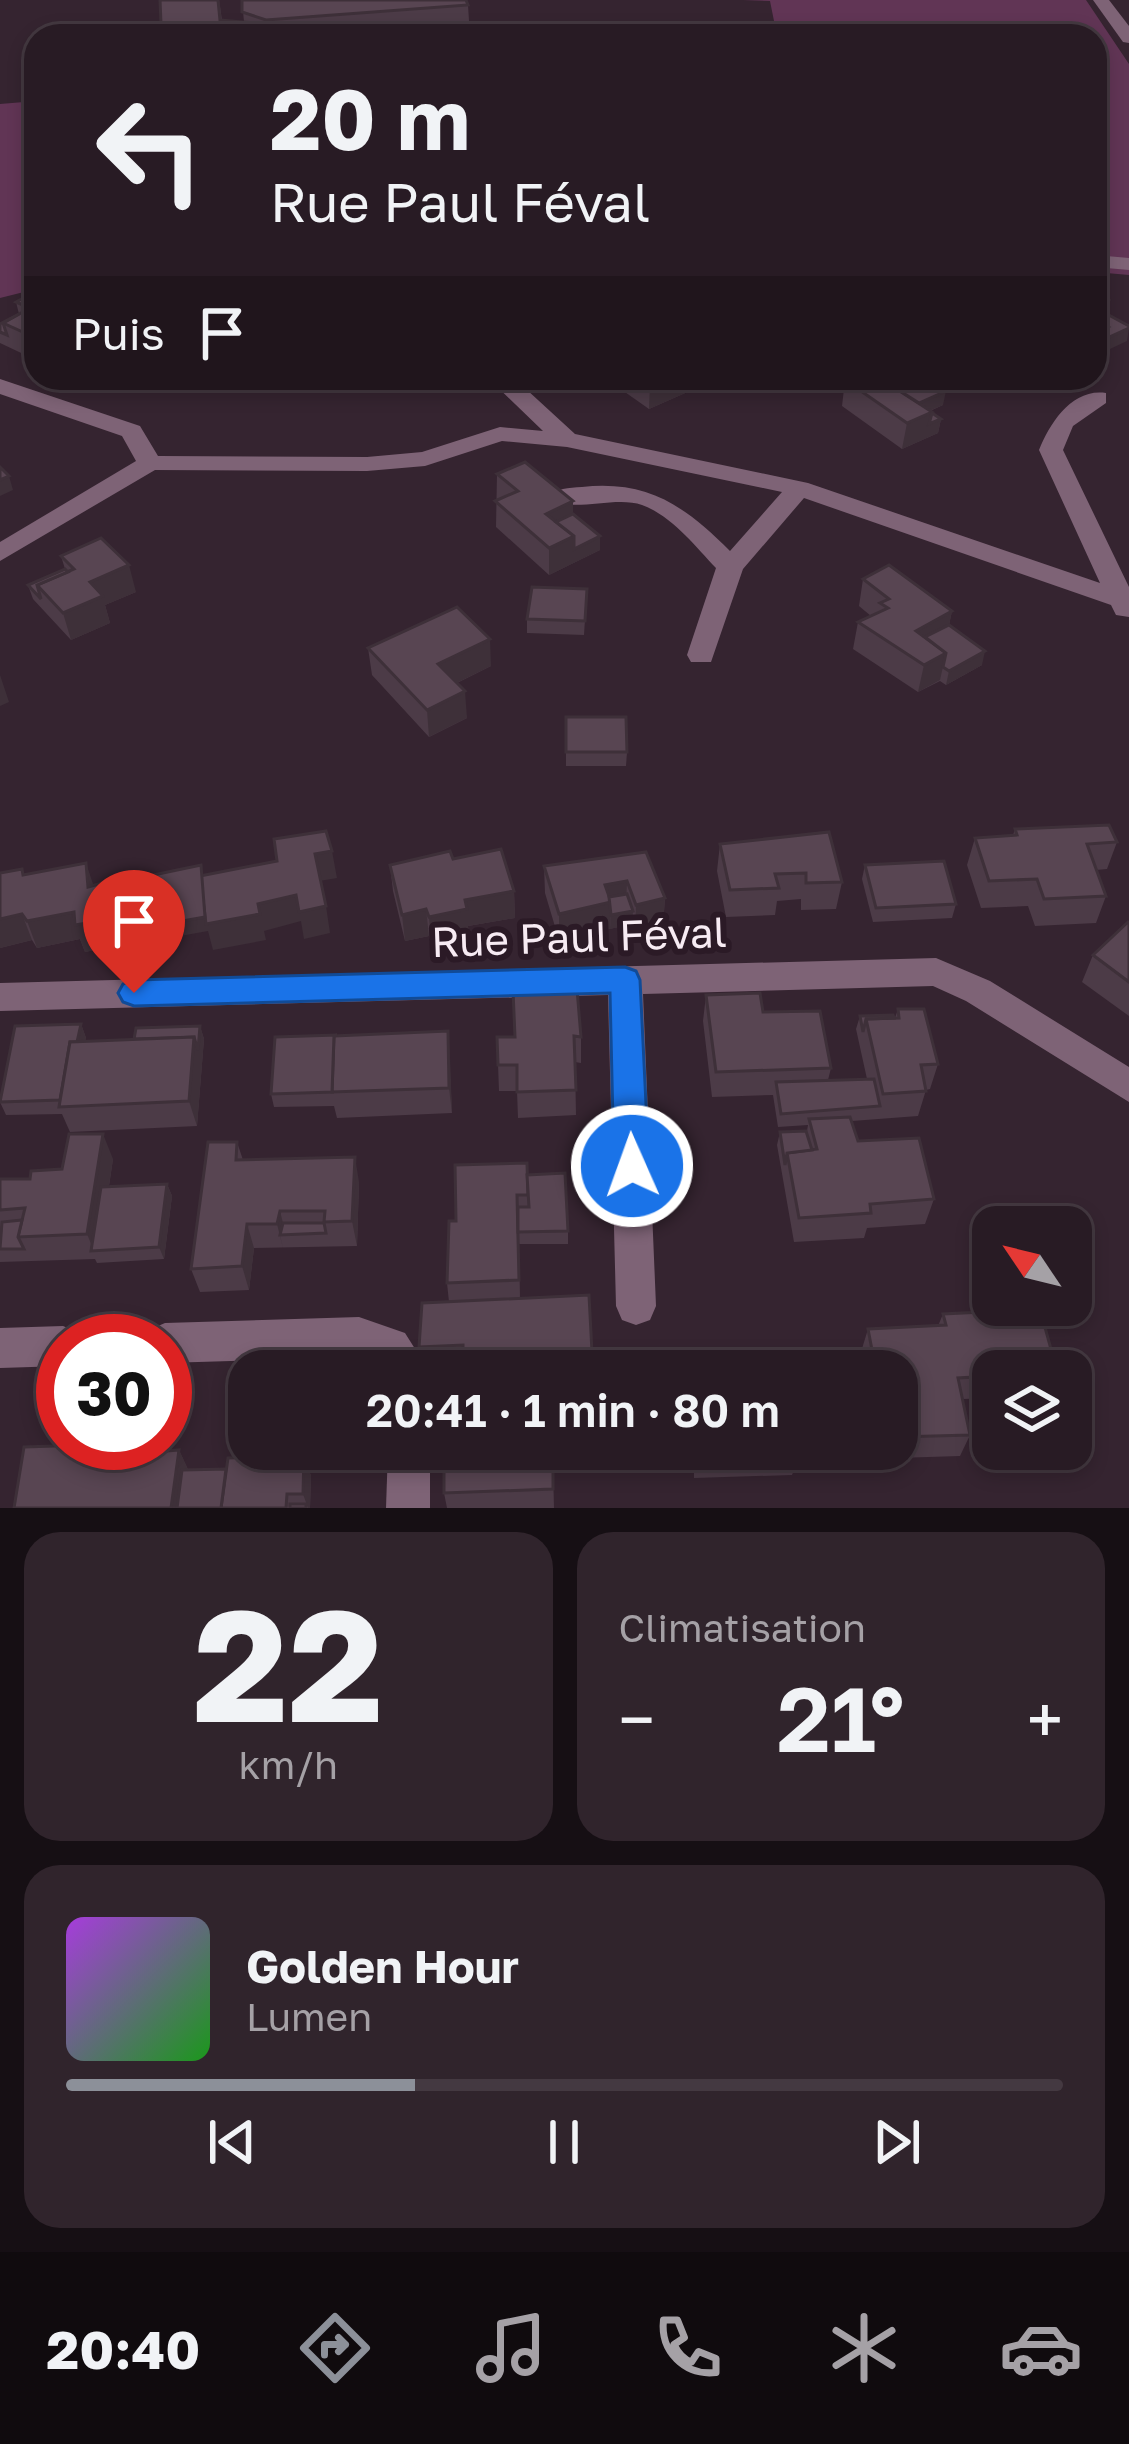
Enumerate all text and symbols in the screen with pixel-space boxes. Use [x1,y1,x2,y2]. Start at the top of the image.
text: 20 m [270,68,470,168]
icon: left [72,72,228,228]
text: Rue Paul Féval [270,169,650,234]
icon: arrive [189,300,255,366]
text: Puis [72,306,165,360]
pin [83,870,185,993]
icon: arrive [101,888,167,954]
street label: Rue Paul Féval [430,906,728,966]
position arrow [569,1103,695,1229]
north arrow [972,1206,1092,1326]
map controls [972,1206,1092,1470]
speed limit sign: 30 [36,1314,192,1470]
button: layers [972,1350,1092,1470]
text: 20:41 · 1 min · 80 m [366,1383,780,1437]
text: 22 [193,1569,383,1756]
text: Climatisation [619,1604,866,1651]
text: 21° [777,1664,905,1772]
text: − [619,1679,655,1759]
text: + [1027,1679,1063,1759]
text: km/h [239,1741,338,1788]
text: Golden Hour [246,1939,519,1993]
text: Lumen [246,1993,372,2040]
icon: previous [199,2109,265,2175]
icon: pause [531,2109,597,2175]
icon: next [864,2109,930,2175]
icon: directions [293,2306,377,2390]
icon: music [469,2306,553,2390]
icon: phone [646,2306,730,2390]
icon: climate [822,2306,906,2390]
icon: car [999,2306,1083,2390]
text: 20:40 [46,2316,200,2381]

